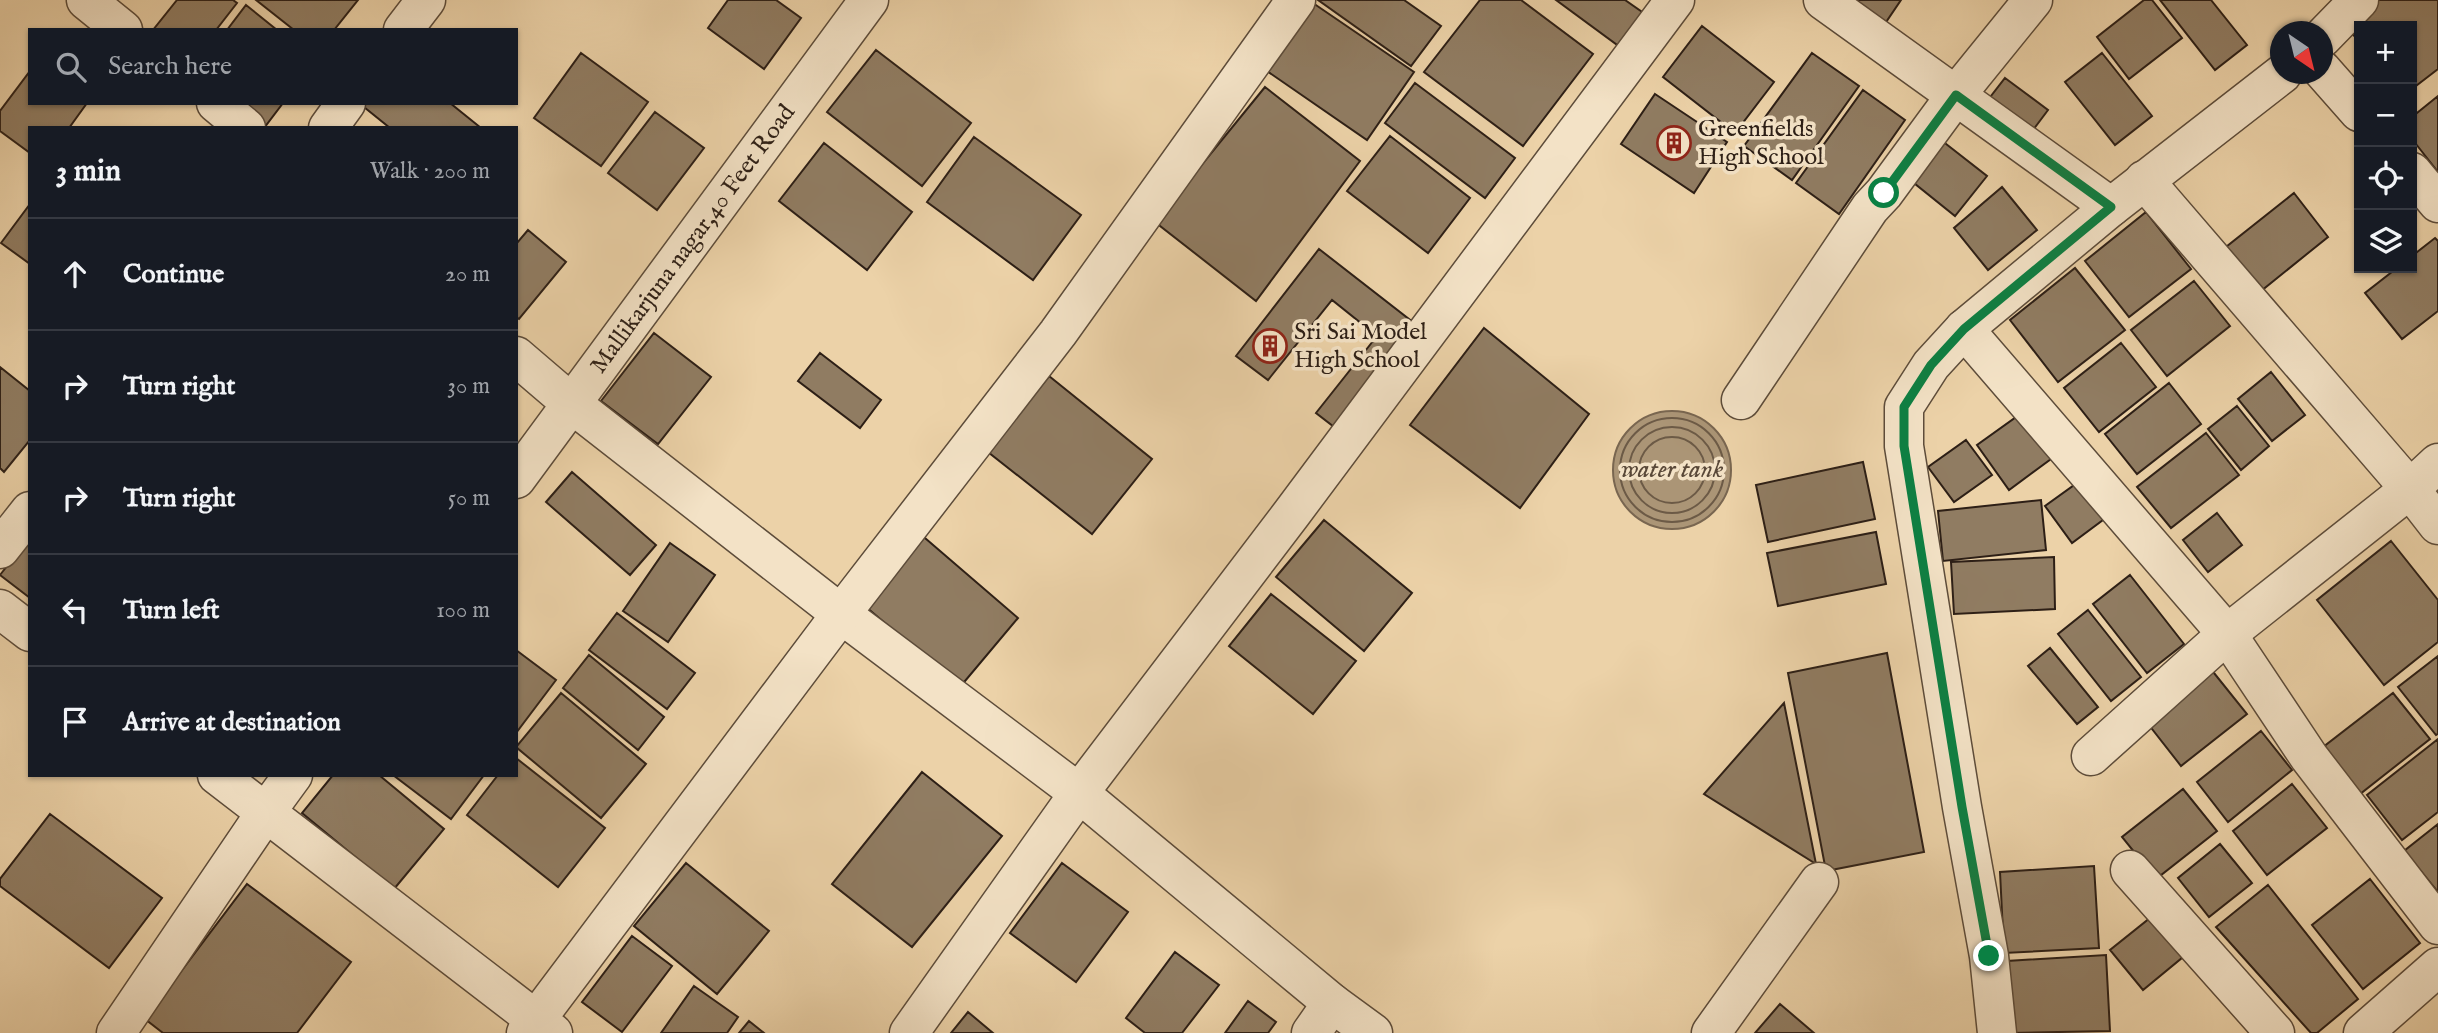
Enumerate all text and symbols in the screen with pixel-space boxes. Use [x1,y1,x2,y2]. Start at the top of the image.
north arrow [2270,21,2333,84]
map controls [2354,21,2417,273]
button: + [2354,21,2417,84]
search box [28,28,518,105]
icon: search [52,48,90,86]
text: Search here [108,50,232,83]
button: − [2354,84,2417,147]
street label: Mallikarjuna nagar,40 Feet Road [583,98,802,380]
place label: Greenfields High School [1698,114,1824,173]
building icon: Greenfields High School [1655,124,1693,162]
button: locate [2354,147,2417,210]
text: 3 min [56,153,121,191]
text: Walk · 200 m [370,157,490,186]
route start [1868,177,1899,208]
button: layers [2354,210,2417,273]
icon: ahead [56,255,94,293]
text: Continue [123,258,224,291]
text: 20 m [445,260,490,289]
place label: Sri Sai Model High School [1294,317,1427,376]
building icon: Sri Sai Model High School [1251,327,1289,365]
icon: right [56,367,94,405]
text: Turn right [123,370,236,403]
text: 30 m [447,372,490,401]
water label: water tank [1621,453,1724,486]
icon: right [56,479,94,517]
text: Turn right [123,482,236,515]
text: 50 m [448,484,490,513]
icon: left [56,591,94,629]
text: Turn left [123,594,220,627]
text: 100 m [436,596,490,625]
icon: arrive [56,703,94,741]
text: Arrive at destination [123,706,341,739]
route end [1973,940,2004,971]

